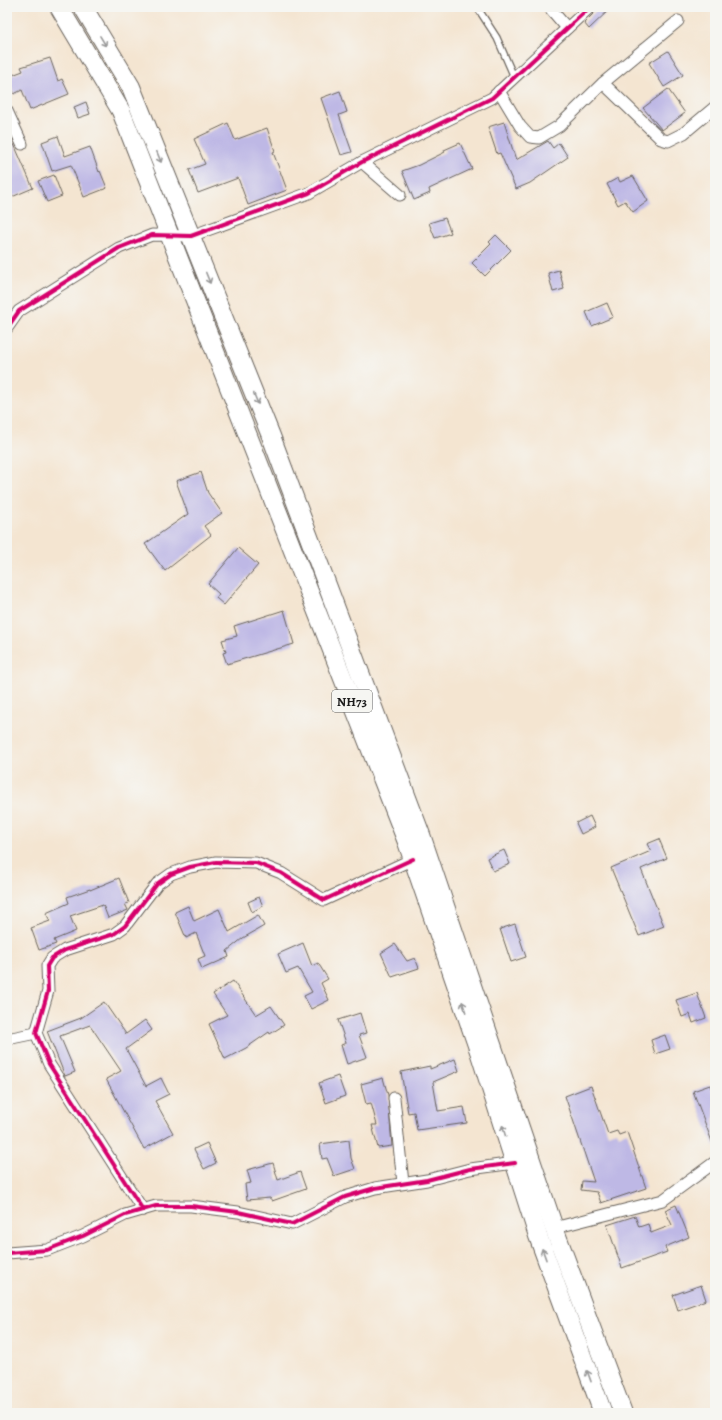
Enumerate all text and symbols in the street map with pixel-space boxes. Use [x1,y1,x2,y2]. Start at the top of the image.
one-way arrow [100,35,108,47]
one-way arrow [156,151,164,163]
one-way arrow [205,271,212,283]
one-way arrow [253,392,260,404]
road number: NH73 [332,690,372,712]
one-way arrow [460,1002,468,1014]
one-way arrow [500,1125,508,1137]
one-way arrow [540,1249,548,1261]
one-way arrow [585,1371,593,1383]

